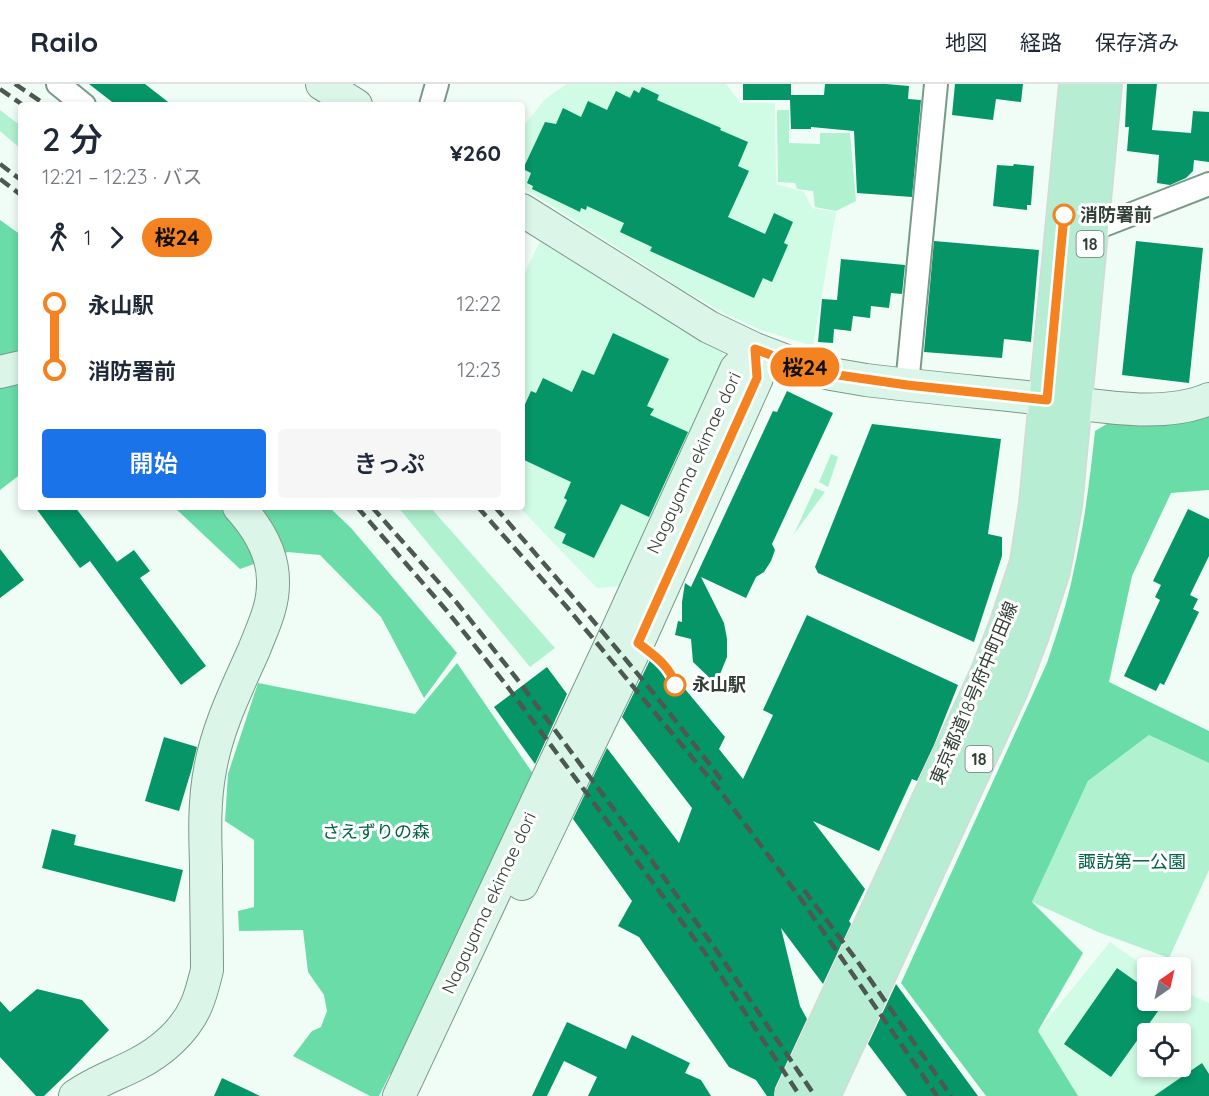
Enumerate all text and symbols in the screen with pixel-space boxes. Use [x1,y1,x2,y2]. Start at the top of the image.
text: Railo [30,24,98,59]
text: 地図 [945,29,987,55]
text: 経路 [1020,29,1062,55]
text: 保存済み [1095,29,1179,55]
text: 2 分 [42,118,103,159]
text: ¥260 [450,139,501,167]
text: 12:21 – 12:23 · バス [42,164,202,189]
place label: 消防署前 [1080,203,1152,226]
marker: 消防署前 [1053,204,1075,226]
icon: walk [42,221,75,254]
icon: forward [100,221,133,254]
text: 桜24 [154,224,200,250]
text: 1 [84,225,91,250]
road number: 18 [1076,231,1104,257]
text: 永山駅 [88,291,154,319]
text: 12:22 [457,291,501,316]
line badge: 桜24 [770,348,840,386]
text: 桜24 [782,354,828,380]
text: 消防署前 [88,357,176,385]
text: 12:23 [457,357,501,382]
street label: Nagayama ekimae dori [641,368,746,557]
button: 開始 [42,429,266,498]
button: きっぷ [278,429,501,498]
street label: 東京都道18号府中町田線 [926,598,1022,788]
place label: 永山駅 [692,673,746,696]
marker: 永山駅 [664,674,686,696]
road number: 18 [966,746,992,772]
street label: Nagayama ekimae dori [436,808,541,997]
park label: さえずりの森 [322,820,430,843]
park label: 諏訪第一公園 [1078,850,1186,873]
north arrow [1137,957,1191,1011]
map controls [1137,957,1191,1077]
button: locate [1137,1023,1191,1077]

